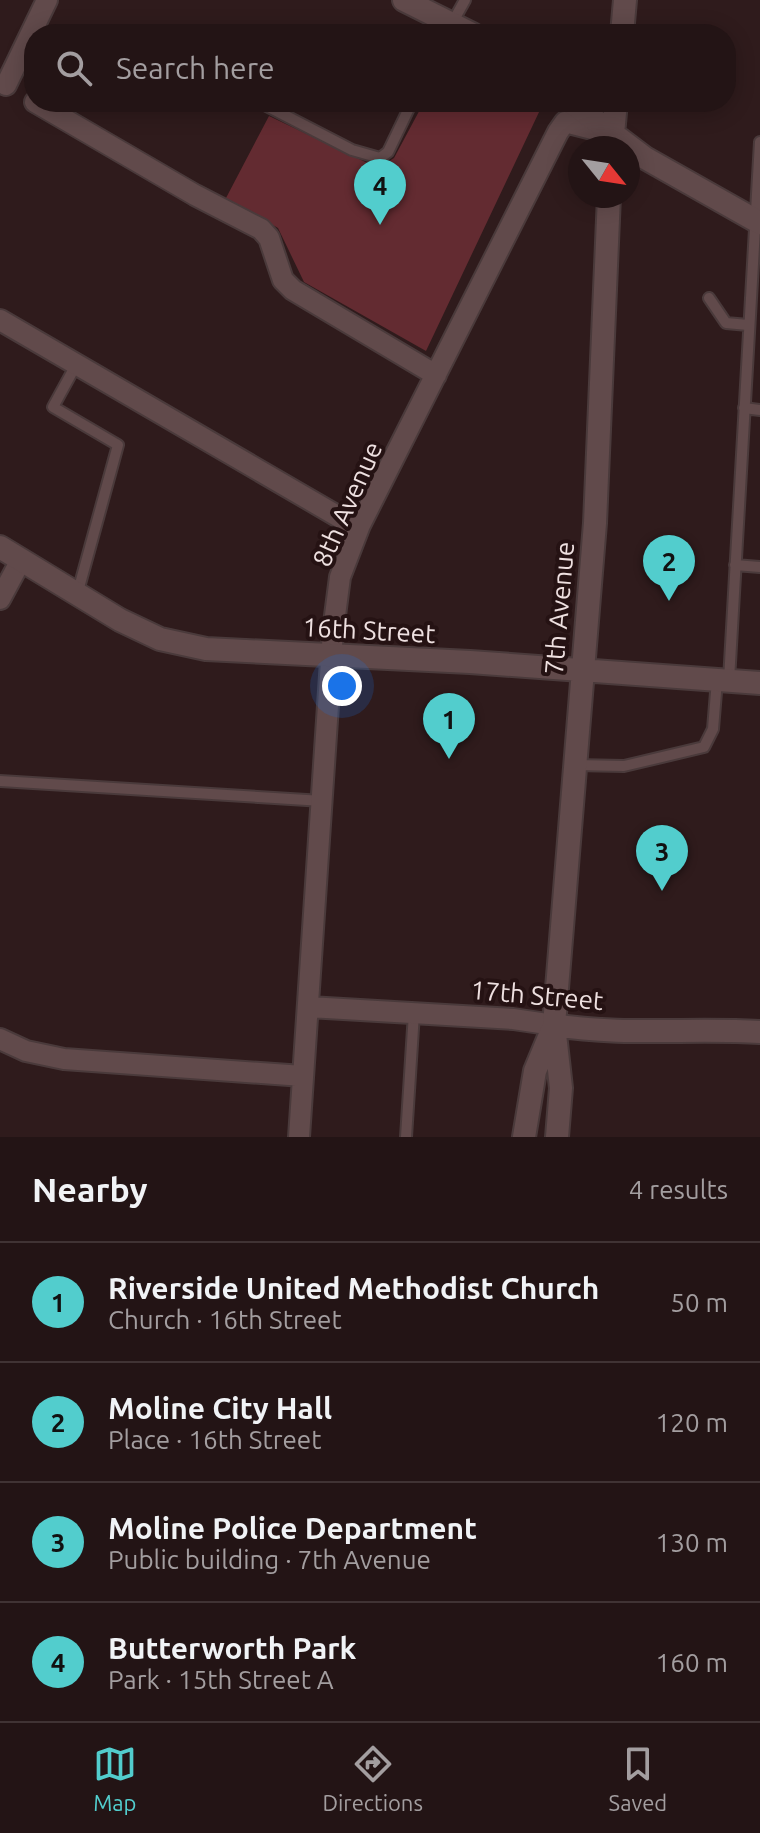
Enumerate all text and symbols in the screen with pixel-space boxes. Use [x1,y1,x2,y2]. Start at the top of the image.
search box [24,24,736,112]
icon: search [52,46,96,90]
text: Search here [116,51,275,85]
north arrow [568,136,640,208]
pin: 4 [354,159,406,225]
street label: 8th Avenue [307,437,387,571]
pin: 2 [643,535,695,601]
street label: 7th Avenue [539,540,579,676]
street label: 16th Street [302,612,436,648]
your location [322,666,362,706]
pin: 1 [423,693,475,759]
pin: 3 [636,825,688,891]
street label: 17th Street [470,975,604,1015]
text: Nearby [32,1170,147,1208]
text: 4 results [629,1175,728,1204]
text: Riverside United Methodist Church [108,1271,599,1305]
text: 1 [51,1288,65,1317]
text: 50 m [670,1288,728,1317]
text: Church · 16th Street [108,1305,342,1334]
text: Moline City Hall [108,1391,332,1425]
text: 2 [51,1408,65,1437]
text: 120 m [656,1408,728,1437]
text: Place · 16th Street [108,1425,321,1454]
text: Moline Police Department [108,1511,477,1545]
text: 3 [51,1528,65,1557]
text: 130 m [656,1528,728,1557]
text: Public building · 7th Avenue [108,1545,431,1574]
text: Butterworth Park [108,1631,356,1665]
text: 4 [51,1648,65,1677]
text: 160 m [656,1648,728,1677]
text: Park · 15th Street A [108,1665,334,1694]
tab: Map [93,1742,137,1815]
tab: Directions [322,1742,423,1815]
tab: Saved [609,1742,667,1815]

